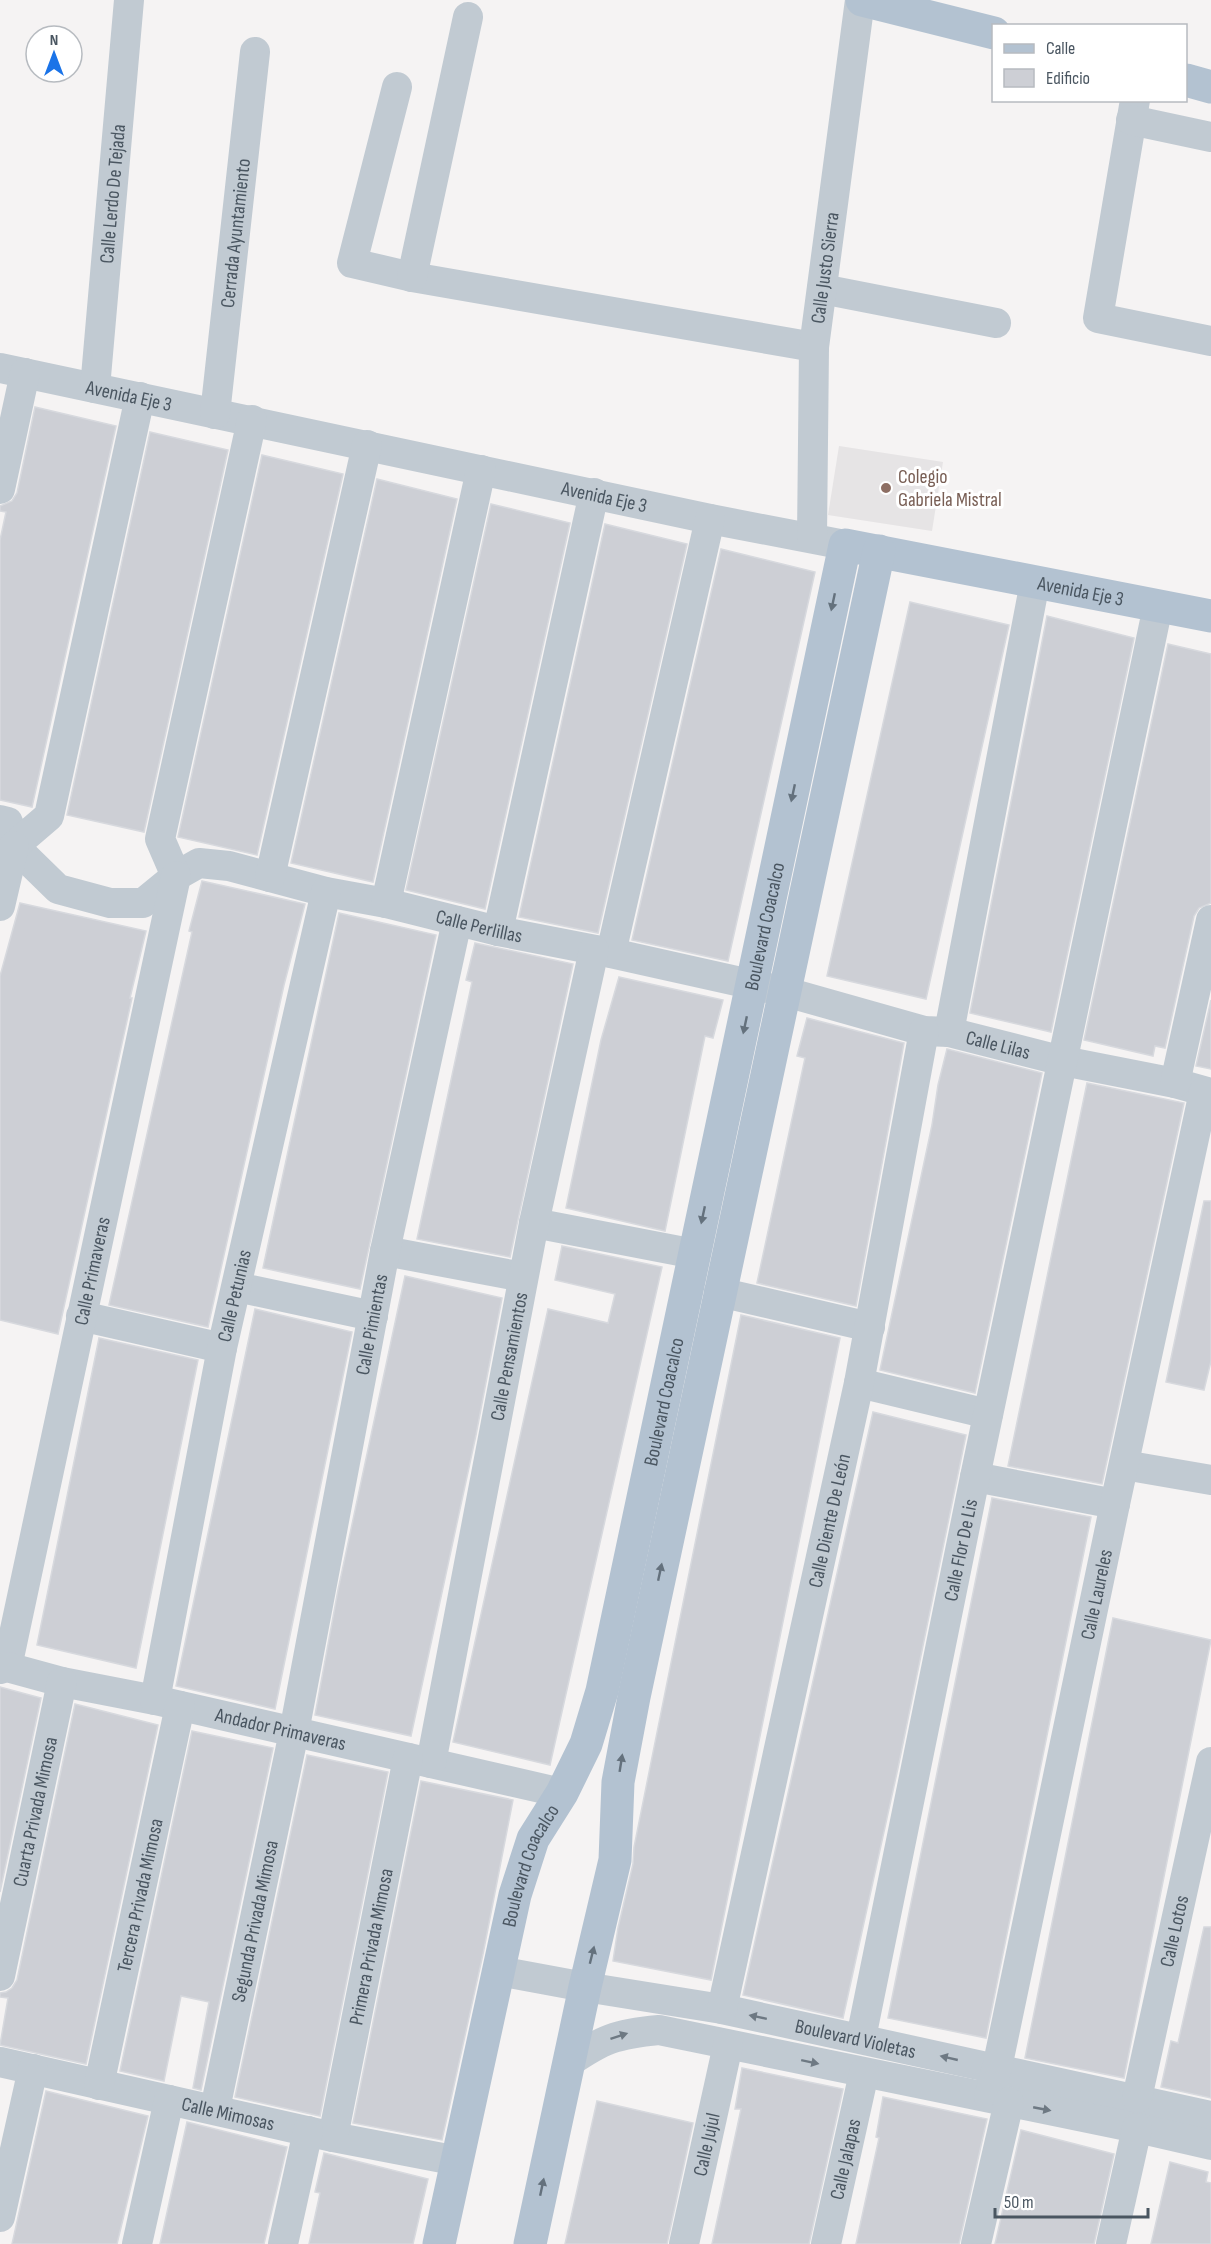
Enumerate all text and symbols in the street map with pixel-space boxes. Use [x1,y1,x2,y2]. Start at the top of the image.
north arrow [24,24,84,84]
legend [992,24,1187,102]
text: N [50,31,58,50]
text: Calle [1046,38,1075,59]
text: Edificio [1046,68,1090,89]
street label: Calle Lerdo De Tejada [95,123,131,264]
street label: Cerrada Ayuntamiento [216,157,256,309]
street label: Calle Justo Sierra [806,211,845,325]
street label: Avenida Eje 3 [83,375,174,417]
place label: Colegio Gabriela Mistral [898,465,1002,512]
street label: Avenida Eje 3 [558,477,649,518]
marker: Colegio Gabriela Mistral [879,481,893,495]
street label: Avenida Eje 3 [1035,571,1126,612]
one-way arrow [828,593,837,612]
one-way arrow [788,784,798,802]
street label: Boulevard Coacalco [740,860,790,993]
street label: Calle Perlillas [433,905,524,948]
one-way arrow [739,1015,749,1034]
street label: Calle Lilas [963,1026,1033,1065]
one-way arrow [698,1206,707,1225]
street label: Calle Primaveras [69,1215,116,1327]
street label: Calle Petunias [213,1247,257,1344]
street label: Calle Pimientas [351,1272,393,1377]
street label: Calle Pensamientos [486,1290,534,1423]
street label: Boulevard Coacalco [639,1336,690,1468]
street label: Calle Diente De León [804,1452,856,1590]
street label: Calle Flor De Lis [939,1497,983,1603]
street label: Calle Laureles [1076,1547,1118,1642]
one-way arrow [656,1563,665,1582]
street label: Andador Primaveras [212,1703,348,1756]
street label: Cuarta Privada Mimosa [8,1735,63,1889]
one-way arrow [617,1754,626,1773]
street label: Boulevard Coacalco [497,1800,565,1929]
street label: Tercera Privada Mimosa [112,1816,169,1975]
street label: Segunda Privada Mimosa [227,1838,284,2004]
street label: Primera Privada Mimosa [344,1867,399,2027]
street label: Calle Lotos [1155,1893,1194,1969]
one-way arrow [588,1946,598,1964]
one-way arrow [749,2011,768,2021]
street label: Boulevard Violetas [793,2014,918,2064]
one-way arrow [610,2030,628,2040]
one-way arrow [940,2052,958,2062]
one-way arrow [801,2058,820,2067]
street label: Calle Mimosas [179,2092,277,2136]
one-way arrow [1033,2105,1052,2114]
street label: Calle Jujul [688,2111,726,2178]
street label: Calle Jalapas [825,2117,866,2202]
one-way arrow [538,2177,547,2196]
scale bar [995,2181,1148,2219]
text: 50 m [1004,2192,1034,2213]

